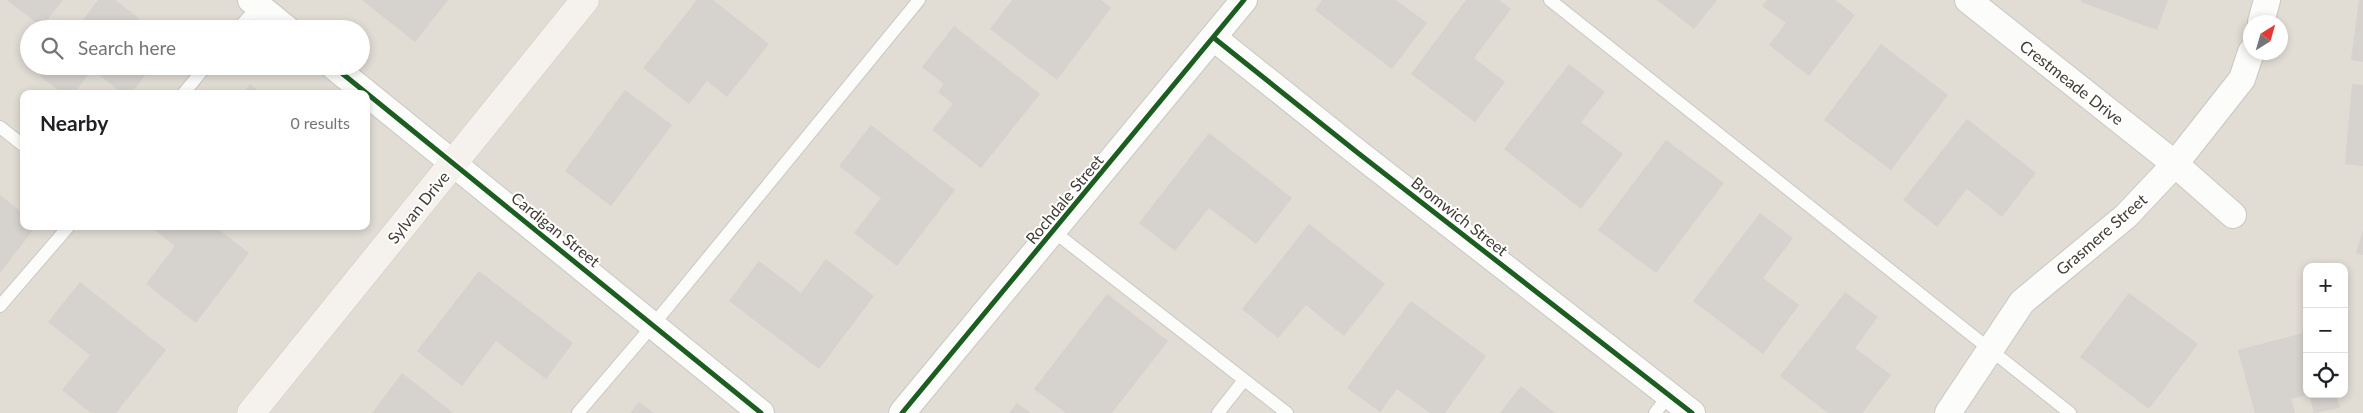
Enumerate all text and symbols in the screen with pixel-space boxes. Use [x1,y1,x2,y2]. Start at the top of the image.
north arrow [2243,15,2288,60]
search box [20,20,370,75]
icon: search [38,34,66,62]
text: Search here [78,36,176,59]
street label: Crestmeade Drive [2016,36,2128,128]
text: Nearby [40,110,108,135]
text: 0 results [290,113,350,132]
street label: Rochdale Street [1021,150,1107,247]
street label: Sylvan Drive [383,167,453,247]
street label: Bromwich Street [1408,172,1512,260]
street label: Cardigan Street [508,188,604,271]
street label: Grasmere Street [2052,189,2150,279]
map controls [2303,263,2348,398]
button: + [2303,263,2348,308]
button: − [2303,308,2348,353]
button: locate [2303,353,2348,398]

